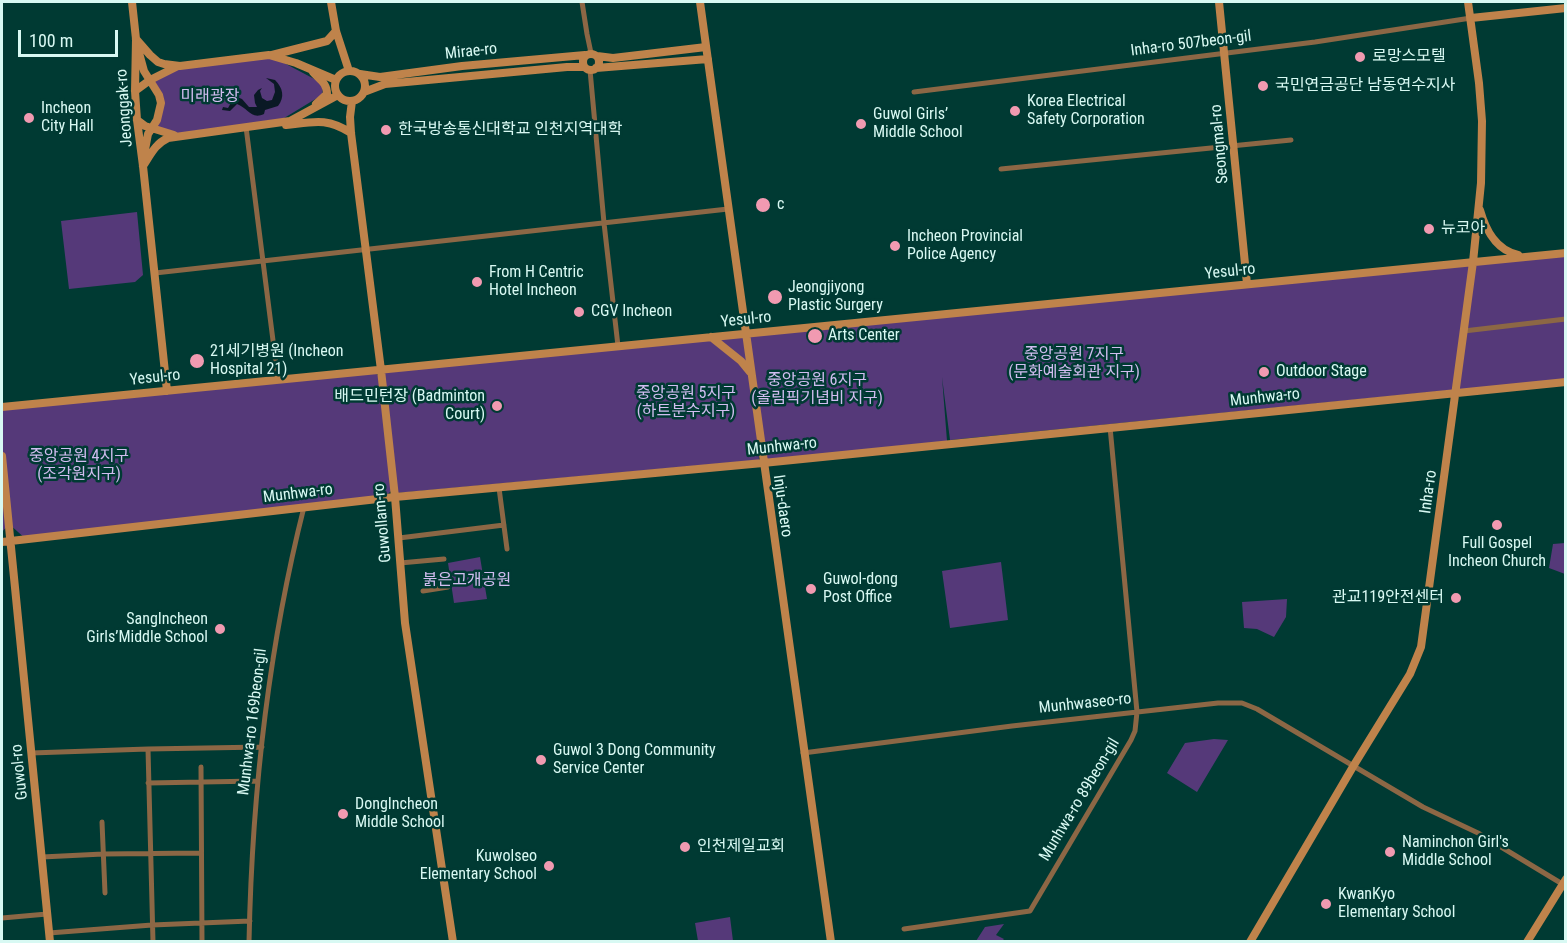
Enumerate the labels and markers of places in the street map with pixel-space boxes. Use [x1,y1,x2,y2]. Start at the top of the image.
place label: 로망스모텔 [1372,47,1446,67]
marker: 로망스모텔 [1353,50,1367,64]
place label: 국민연금공단 남동연수지사 [1275,76,1455,96]
marker: 국민연금공단 남동연수지사 [1256,79,1270,93]
place label: Korea Electrical Safety Corporation [1027,92,1145,130]
place label: Incheon City Hall [41,99,94,137]
marker: Korea Electrical Safety Corporation [1008,104,1022,118]
place label: Guwol Girls’ Middle School [873,105,963,143]
marker: Incheon City Hall [22,111,36,125]
marker: Guwol Girls’ Middle School [854,117,868,131]
place label: 한국방송통신대학교 인천지역대학 [398,120,622,140]
marker: 한국방송통신대학교 인천지역대학 [379,123,393,137]
place label: c [777,195,784,215]
marker: c [754,196,772,214]
place label: 뉴코아 [1441,219,1485,239]
marker: 뉴코아 [1422,222,1436,236]
place label: Incheon Provincial Police Agency [907,227,1023,265]
marker: Incheon Provincial Police Agency [888,239,902,253]
place label: From H Centric Hotel Incheon [489,263,584,301]
marker: From H Centric Hotel Incheon [470,275,484,289]
place label: Jeongjiyong Plastic Surgery [788,278,883,316]
marker: Jeongjiyong Plastic Surgery [766,288,784,306]
place label: CGV Incheon [591,302,672,322]
marker: CGV Incheon [572,305,586,319]
place label: Arts Center [828,326,900,346]
marker: Arts Center [806,327,824,345]
place label: 21세기병원 (Incheon Hospital 21) [210,342,344,380]
marker: 21세기병원 (Incheon Hospital 21) [188,352,206,370]
place label: Outdoor Stage [1276,362,1367,382]
marker: Outdoor Stage [1257,365,1271,379]
place label: 배드민턴장 (Badminton Court) [335,387,485,425]
marker: 배드민턴장 (Badminton Court) [490,399,504,413]
marker: Full Gospel Incheon Church [1490,518,1504,532]
place label: Full Gospel Incheon Church [1448,534,1546,572]
place label: Guwol-dong Post Office [823,570,898,608]
marker: Guwol-dong Post Office [804,582,818,596]
place label: 관교119안전센터 [1332,588,1444,608]
marker: 관교119안전센터 [1449,591,1463,605]
place label: SangIncheon Girls’Middle School [86,610,208,648]
marker: SangIncheon Girls’Middle School [213,622,227,636]
place label: Guwol 3 Dong Community Service Center [553,741,716,779]
marker: Guwol 3 Dong Community Service Center [534,753,548,767]
place label: DongIncheon Middle School [355,795,445,833]
marker: DongIncheon Middle School [336,807,350,821]
place label: Naminchon Girl's Middle School [1402,833,1509,871]
place label: 인천제일교회 [697,837,785,857]
marker: 인천제일교회 [678,840,692,854]
marker: Naminchon Girl's Middle School [1383,845,1397,859]
place label: Kuwolseo Elementary School [420,847,537,885]
marker: Kuwolseo Elementary School [542,859,556,873]
place label: KwanKyo Elementary School [1338,885,1455,923]
marker: KwanKyo Elementary School [1319,897,1333,911]

